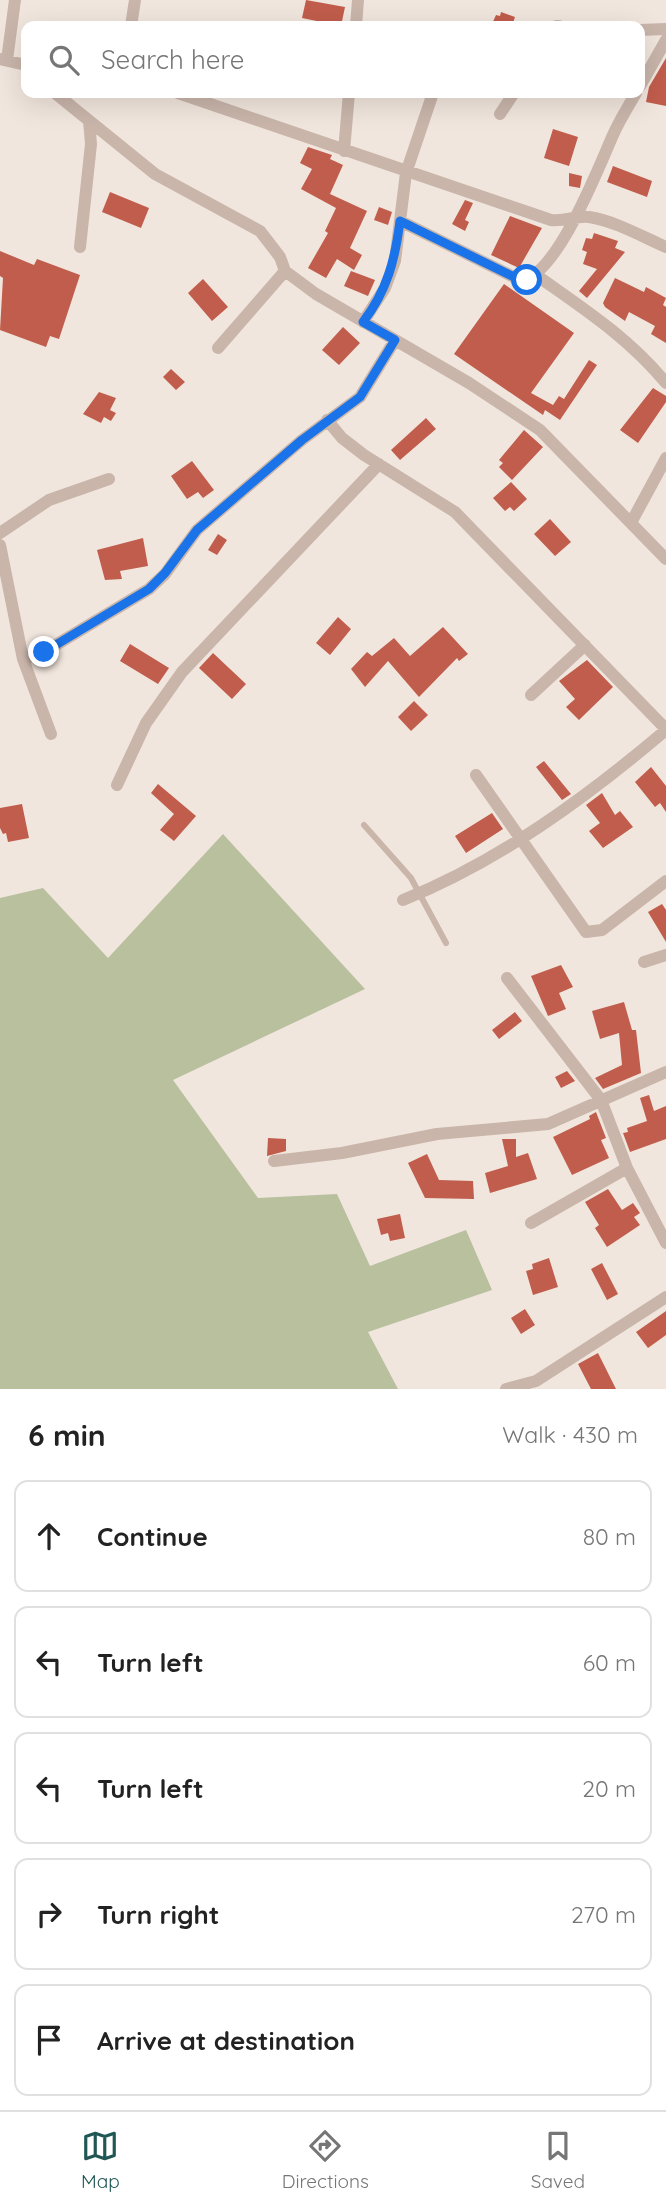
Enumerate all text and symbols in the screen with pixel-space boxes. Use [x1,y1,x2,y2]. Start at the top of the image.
search box [21,21,645,98]
icon: search [45,41,83,79]
text: Search here [101,43,245,76]
route start [511,264,542,295]
route end [28,636,59,667]
text: 6 min [28,1416,106,1454]
text: Walk · 430 m [502,1420,638,1449]
icon: ahead [30,1517,68,1555]
text: Continue [97,1520,208,1553]
text: 80 m [583,1522,636,1551]
icon: left [30,1643,68,1681]
text: Turn left [97,1646,204,1679]
text: 60 m [583,1648,636,1677]
icon: left [30,1769,68,1807]
text: Turn left [97,1772,204,1805]
text: 20 m [582,1774,636,1803]
icon: right [30,1895,68,1933]
text: Turn right [97,1898,219,1931]
text: 270 m [571,1900,636,1929]
icon: arrive [30,2021,68,2059]
text: Arrive at destination [97,2024,355,2057]
tab: Map [81,2127,120,2193]
tab: Directions [282,2127,369,2193]
tab: Saved [531,2127,585,2193]

